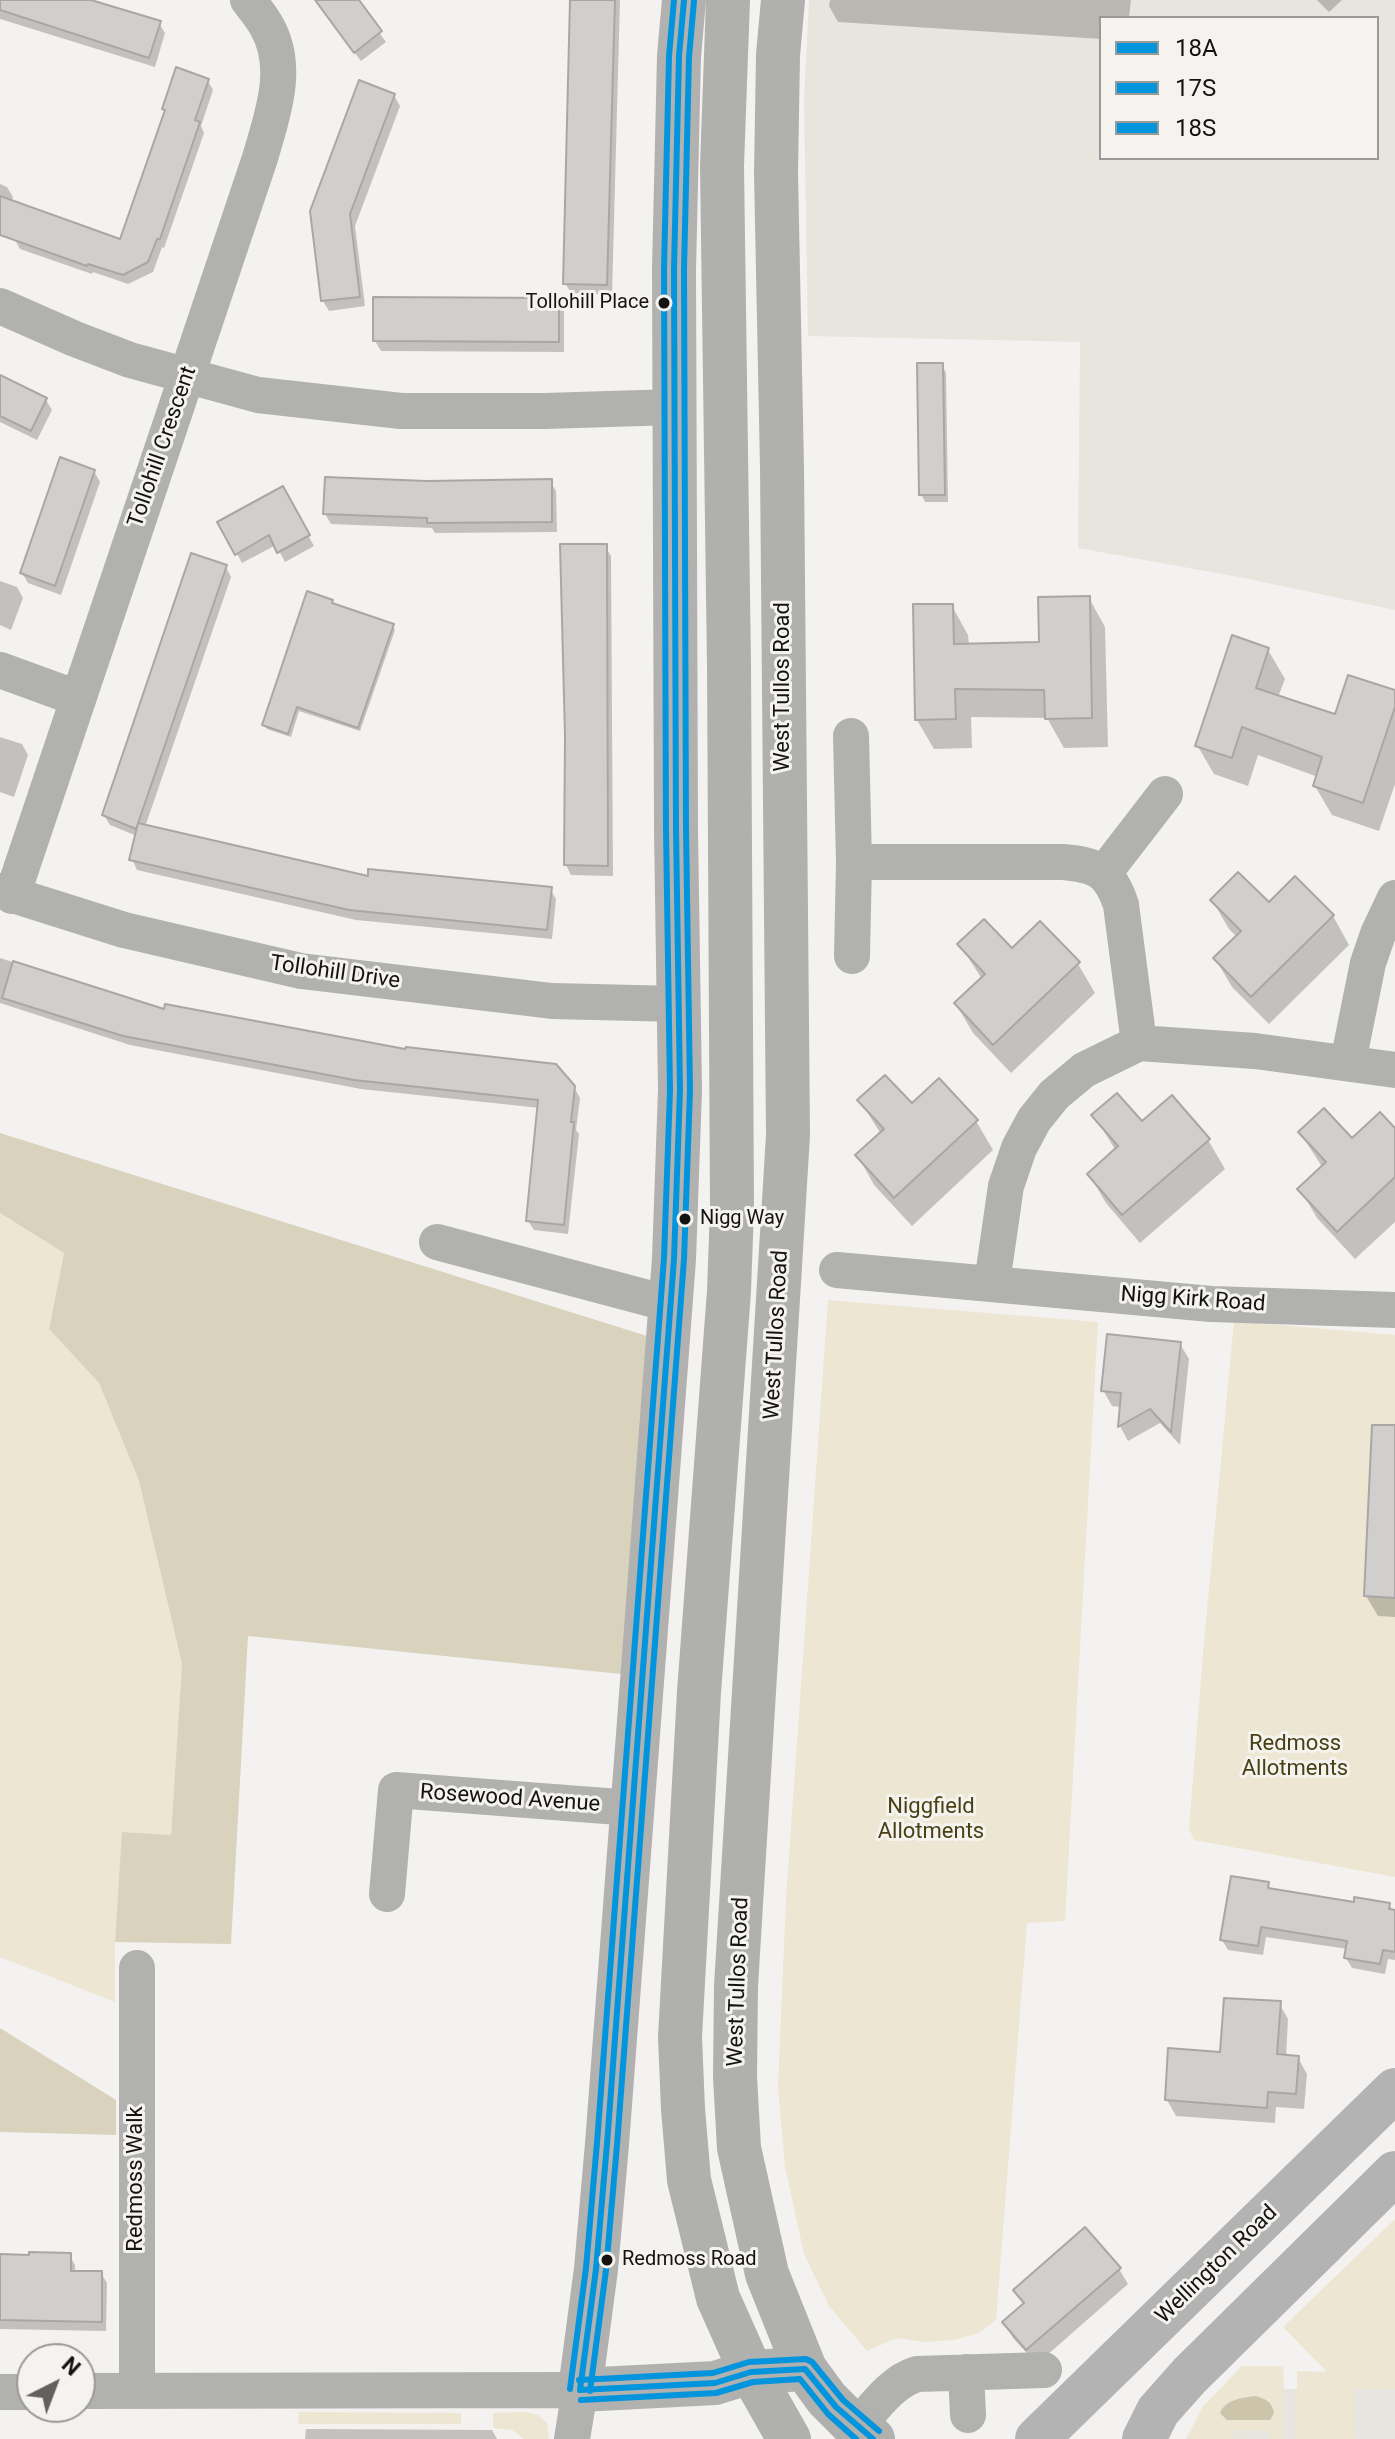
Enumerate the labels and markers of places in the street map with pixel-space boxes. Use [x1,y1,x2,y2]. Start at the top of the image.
place label: Tollohill Place [525,291,649,315]
marker: Tollohill Place [656,295,672,311]
place label: Nigg Way [700,1207,784,1231]
marker: Nigg Way [677,1211,693,1227]
place label: Redmoss Road [622,2248,757,2272]
marker: Redmoss Road [599,2252,615,2268]

